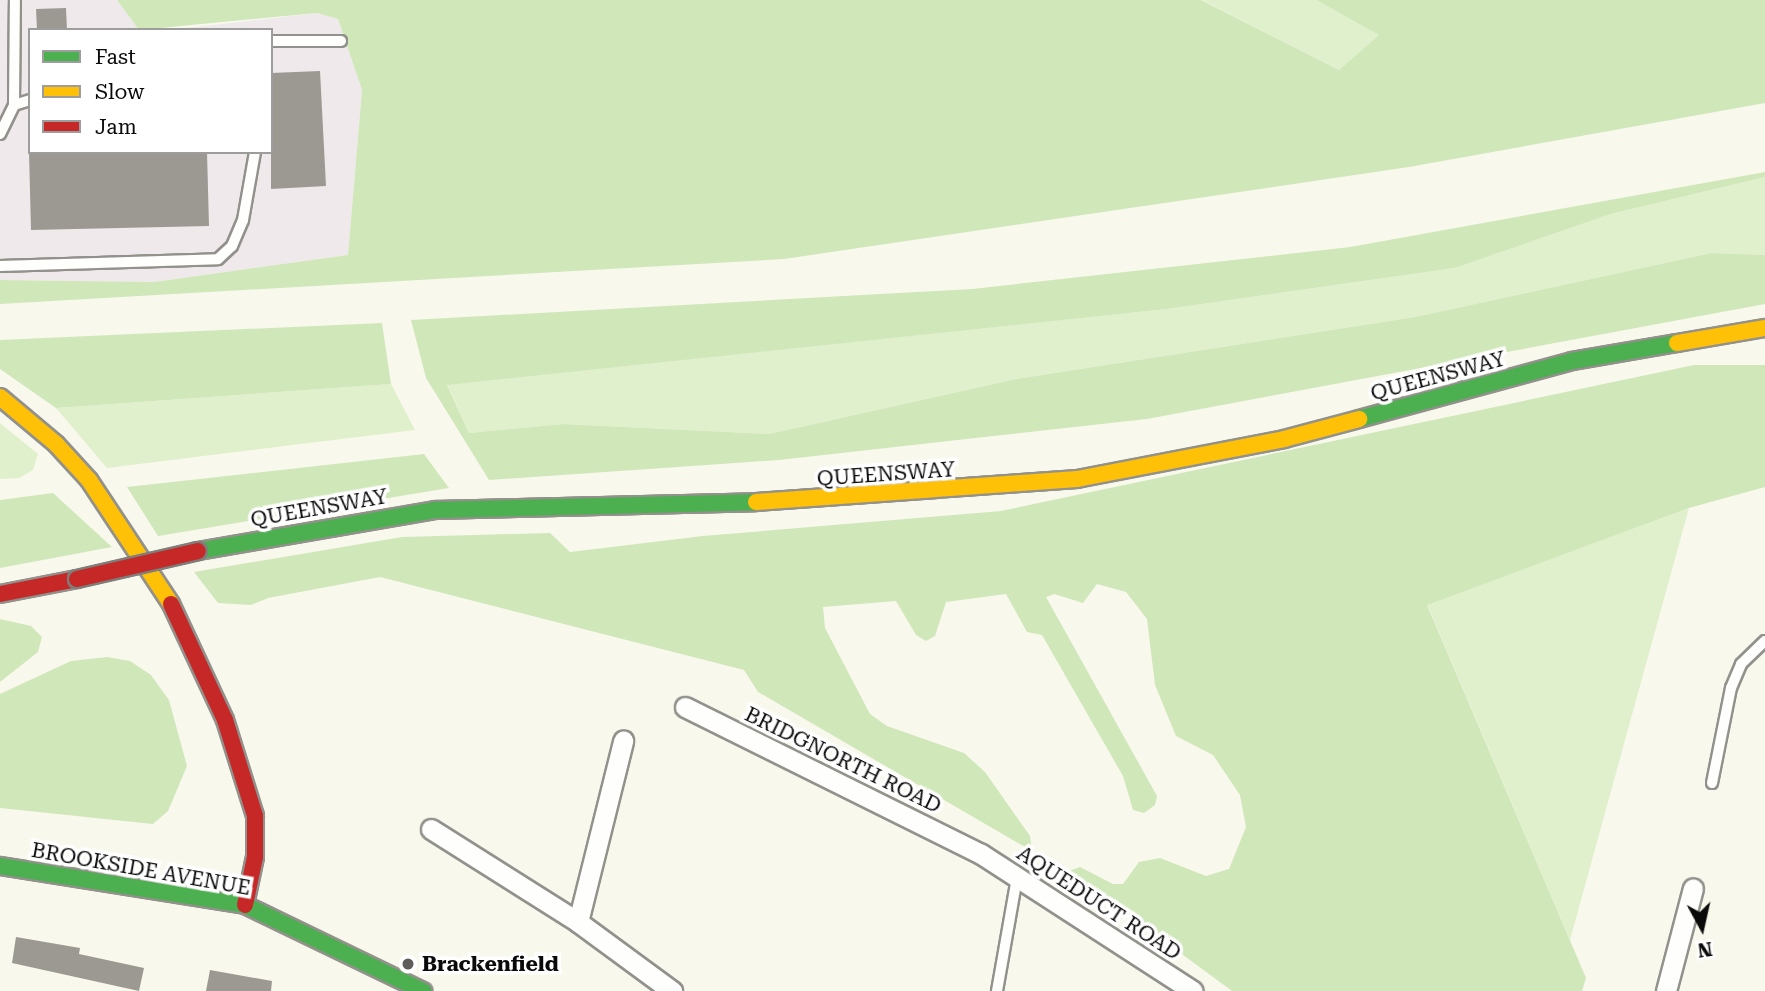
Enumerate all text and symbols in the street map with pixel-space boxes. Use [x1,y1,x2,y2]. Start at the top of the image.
legend [28,28,273,154]
text: Fast [95,45,136,69]
text: Slow [95,80,144,104]
text: Jam [95,115,137,139]
street label: QUEENSWAY [1368,346,1508,406]
street label: QUEENSWAY [816,457,956,491]
street label: QUEENSWAY [249,484,389,532]
street label: BRIDGNORTH ROAD [741,702,945,818]
street label: BROOKSIDE AVENUE [29,837,253,901]
street label: AQUEDUCT ROAD [1012,841,1186,965]
north arrow [1667,893,1737,963]
text: N [1696,937,1714,962]
place label: Brackenfield [422,951,559,977]
marker: Brackenfield [400,956,416,972]

